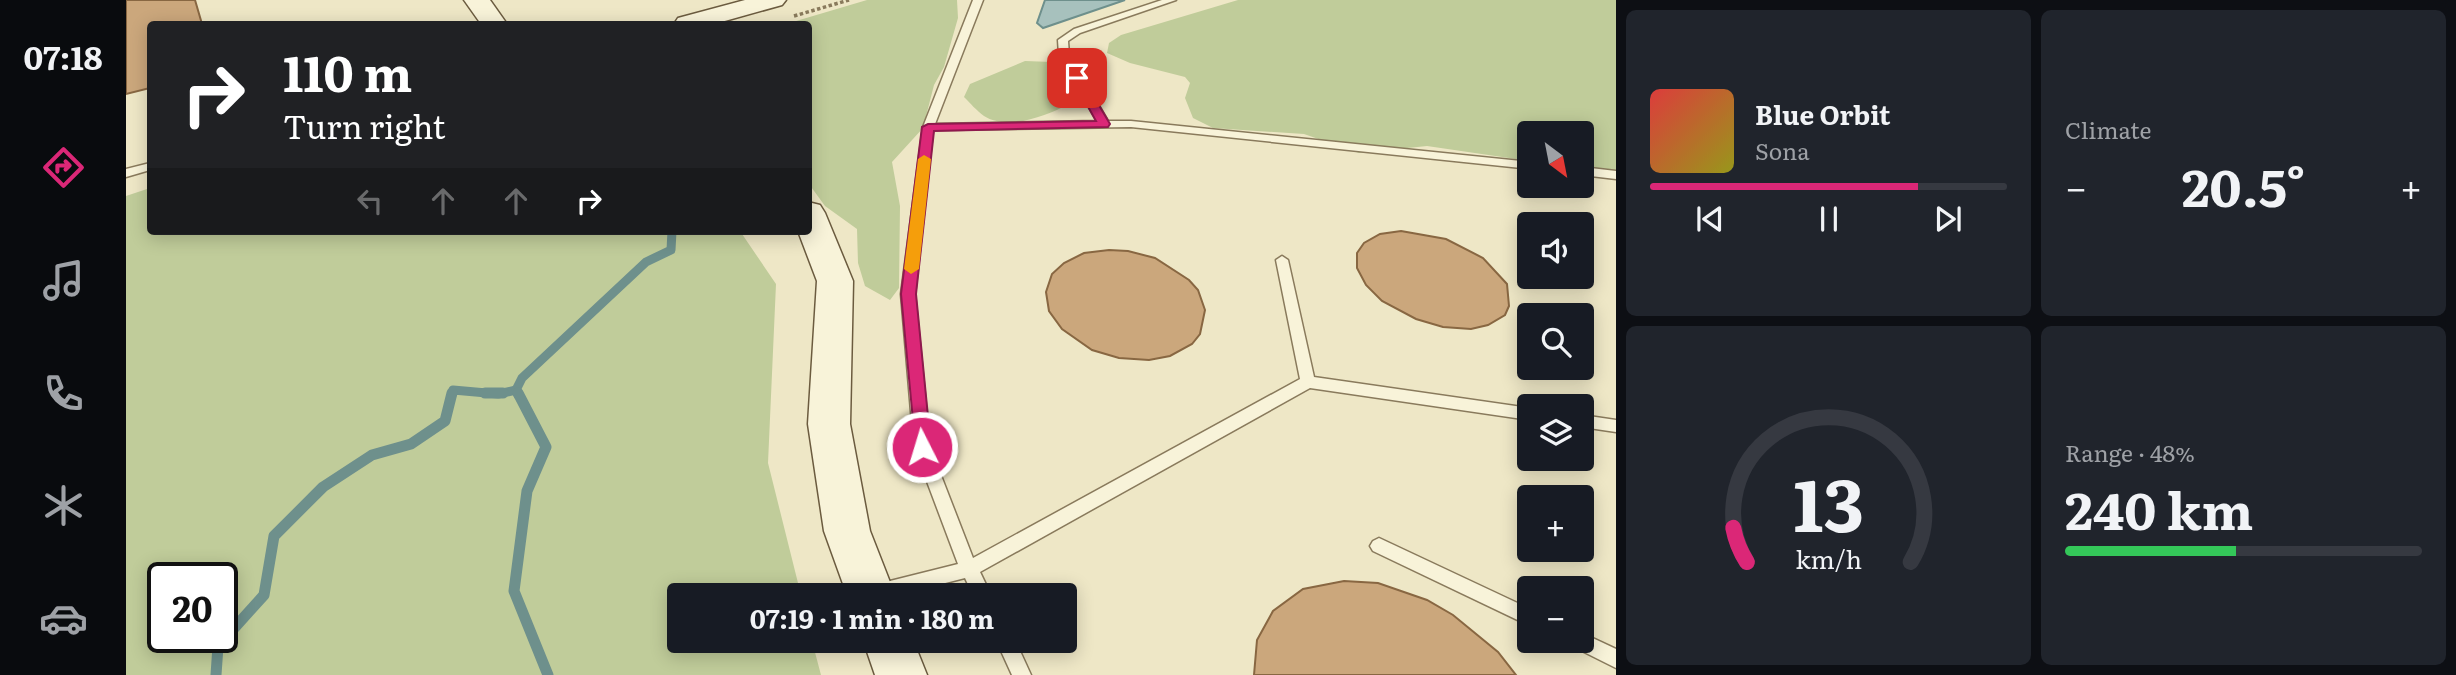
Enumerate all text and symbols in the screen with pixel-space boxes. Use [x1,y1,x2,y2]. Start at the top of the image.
text: 07:18 [24,32,103,80]
text: 110 m [283,34,412,107]
pin [1047,48,1107,108]
icon: right [168,49,259,140]
icon: arrive [1058,59,1096,97]
text: Blue Orbit [1755,94,1890,133]
text: Turn right [283,101,445,149]
text: Climate [2065,112,2151,146]
north arrow [1517,121,1594,198]
map controls [1517,121,1594,653]
text: Sona [1755,133,1810,167]
icon: directions [39,143,88,192]
text: 20.5° [2182,146,2305,223]
text: − [2065,157,2087,214]
text: + [2400,157,2422,214]
icon: left [351,182,389,220]
icon: ahead [424,182,462,220]
icon: ahead [497,182,535,220]
icon: right [570,182,608,220]
icon: previous [1691,200,1729,238]
icon: pause [1810,200,1848,238]
icon: next [1929,200,1967,238]
button: sound [1517,212,1594,289]
icon: music [39,256,88,305]
button: search [1517,303,1594,380]
icon: phone [39,369,88,418]
button: layers [1517,394,1594,471]
position arrow [885,410,959,484]
text: Range · 48% [2065,435,2195,469]
text: 13 [1793,446,1864,554]
text: 240 km [2065,469,2253,546]
icon: climate [39,481,88,530]
button: + [1517,485,1594,562]
text: km/h [1795,539,1862,576]
speed limit sign: 20 [147,562,238,653]
button: − [1517,576,1594,653]
icon: car [39,594,88,643]
text: 07:19 · 1 min · 180 m [750,598,994,637]

